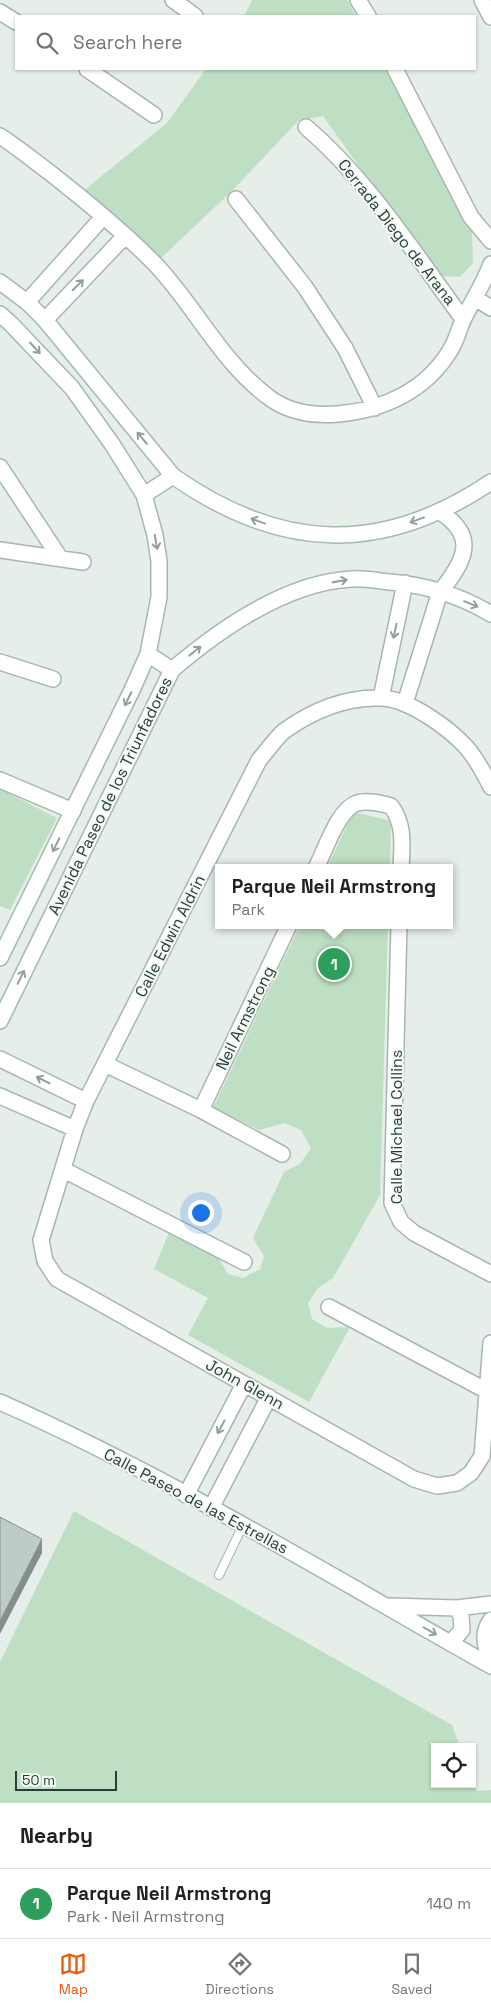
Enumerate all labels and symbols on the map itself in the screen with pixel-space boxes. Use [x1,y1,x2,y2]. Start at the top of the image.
street label: Cerrada Diego de Arana [333,155,461,309]
one-way arrow [72,278,84,291]
one-way arrow [29,342,41,355]
one-way arrow [136,432,148,445]
one-way arrow [251,516,266,525]
one-way arrow [410,516,425,525]
one-way arrow [151,534,161,550]
one-way arrow [331,575,347,585]
one-way arrow [463,600,478,610]
one-way arrow [390,622,399,638]
one-way arrow [188,645,201,656]
street label: Avenida Paseo de los Triunfadores [43,673,177,919]
one-way arrow [123,692,133,707]
one-way arrow [51,837,60,852]
street label: Calle Edwin Aldrin [130,871,210,1001]
pin: 1 [318,945,350,983]
street label: Neil Armstrong [211,963,279,1073]
one-way arrow [17,970,27,985]
street label: Calle Michael Collins [386,1050,407,1204]
one-way arrow [36,1075,51,1084]
your location [188,1200,214,1226]
street label: John Glenn [202,1354,288,1414]
one-way arrow [216,1419,225,1434]
street label: Calle Paseo de las Estrellas [100,1443,292,1559]
one-way arrow [423,1627,437,1637]
scale bar [15,1768,118,1791]

